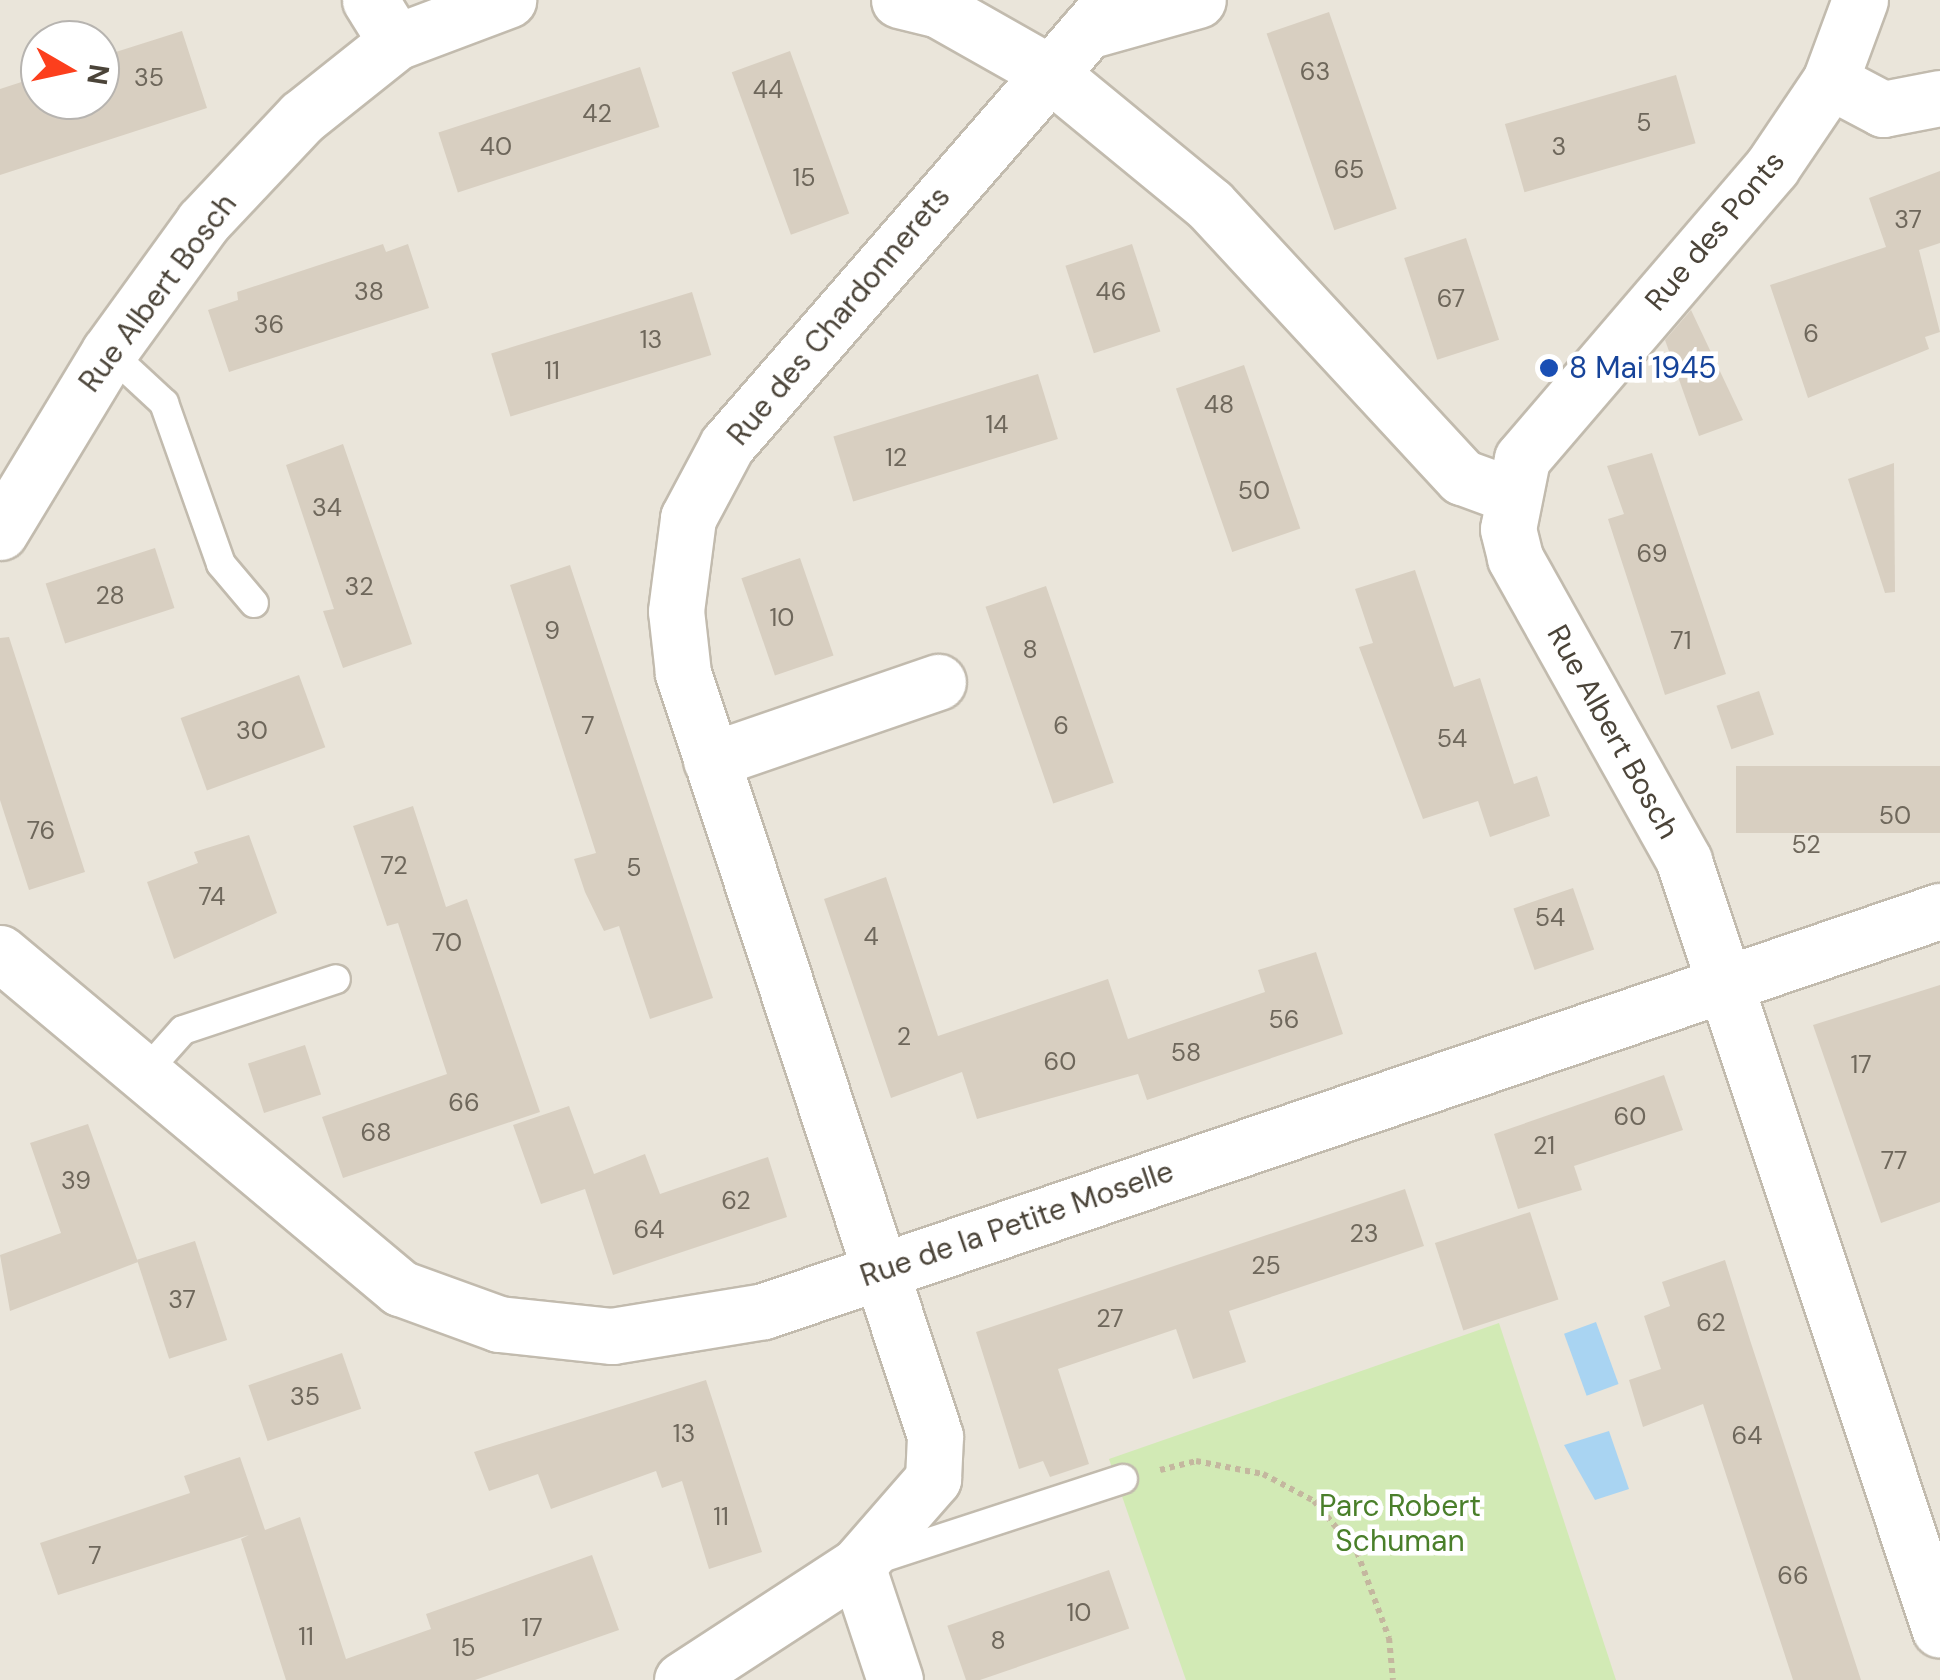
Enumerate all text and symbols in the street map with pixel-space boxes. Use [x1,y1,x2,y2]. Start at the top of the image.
north arrow [20,20,120,120]
house number: 63 [1300,57,1330,87]
text: N [78,61,118,87]
house number: 35 [134,63,164,93]
house number: 44 [753,75,783,105]
house number: 42 [582,99,612,129]
house number: 5 [1636,108,1652,138]
house number: 40 [480,132,512,162]
house number: 3 [1552,132,1566,162]
street label: Rue des Ponts [1638,144,1792,318]
house number: 65 [1334,155,1364,185]
house number: 15 [792,163,816,193]
street label: Rue des Chardonnerets [720,179,958,453]
street label: Rue Albert Bosch [72,187,244,399]
house number: 37 [1894,205,1922,235]
house number: 38 [354,277,384,307]
house number: 46 [1096,277,1126,307]
house number: 67 [1437,284,1465,314]
house number: 36 [254,310,284,340]
house number: 6 [1803,319,1819,349]
house number: 13 [640,325,662,355]
place label: 8 Mai 1945 [1569,350,1717,386]
house number: 11 [544,356,560,386]
marker: 8 Mai 1945 [1538,357,1560,379]
house number: 48 [1204,390,1234,420]
house number: 14 [986,410,1008,440]
house number: 12 [885,443,907,473]
house number: 50 [1238,476,1270,506]
house number: 34 [312,493,342,523]
house number: 69 [1637,539,1667,569]
house number: 32 [344,572,374,602]
house number: 28 [95,581,125,611]
house number: 10 [770,603,794,633]
house number: 9 [544,616,560,646]
street label: Rue Albert Bosch [1539,619,1687,845]
house number: 71 [1670,626,1692,656]
house number: 8 [1022,635,1038,665]
house number: 7 [581,711,595,741]
house number: 6 [1053,711,1069,741]
house number: 30 [236,716,268,746]
house number: 54 [1437,724,1467,754]
house number: 50 [1879,801,1911,831]
house number: 76 [27,816,55,846]
house number: 52 [1791,830,1821,860]
house number: 72 [380,851,408,881]
house number: 5 [626,853,642,883]
house number: 74 [198,882,226,912]
house number: 54 [1535,903,1565,933]
house number: 4 [863,922,879,952]
house number: 70 [432,928,462,958]
house number: 56 [1269,1005,1299,1035]
house number: 2 [897,1022,911,1052]
house number: 58 [1171,1038,1201,1068]
house number: 60 [1044,1047,1076,1077]
house number: 17 [1850,1050,1872,1080]
house number: 66 [448,1088,480,1118]
house number: 60 [1614,1102,1646,1132]
house number: 68 [361,1118,391,1148]
house number: 21 [1533,1131,1555,1161]
house number: 77 [1881,1146,1907,1176]
street label: Rue de la Petite Moselle [856,1153,1178,1295]
house number: 39 [61,1166,91,1196]
house number: 62 [721,1186,751,1216]
house number: 64 [634,1215,664,1245]
house number: 23 [1349,1219,1379,1249]
house number: 25 [1251,1251,1281,1281]
house number: 37 [168,1285,196,1315]
house number: 27 [1096,1304,1124,1334]
house number: 62 [1696,1308,1726,1338]
house number: 35 [290,1382,320,1412]
house number: 13 [673,1419,695,1449]
house number: 64 [1732,1421,1762,1451]
park label: Parc Robert Schuman [1319,1488,1481,1558]
house number: 11 [713,1502,729,1532]
house number: 7 [88,1541,102,1571]
house number: 66 [1777,1561,1809,1591]
house number: 10 [1067,1598,1091,1628]
house number: 17 [521,1613,543,1643]
house number: 11 [298,1622,314,1652]
house number: 8 [990,1626,1006,1656]
house number: 15 [452,1633,476,1663]

